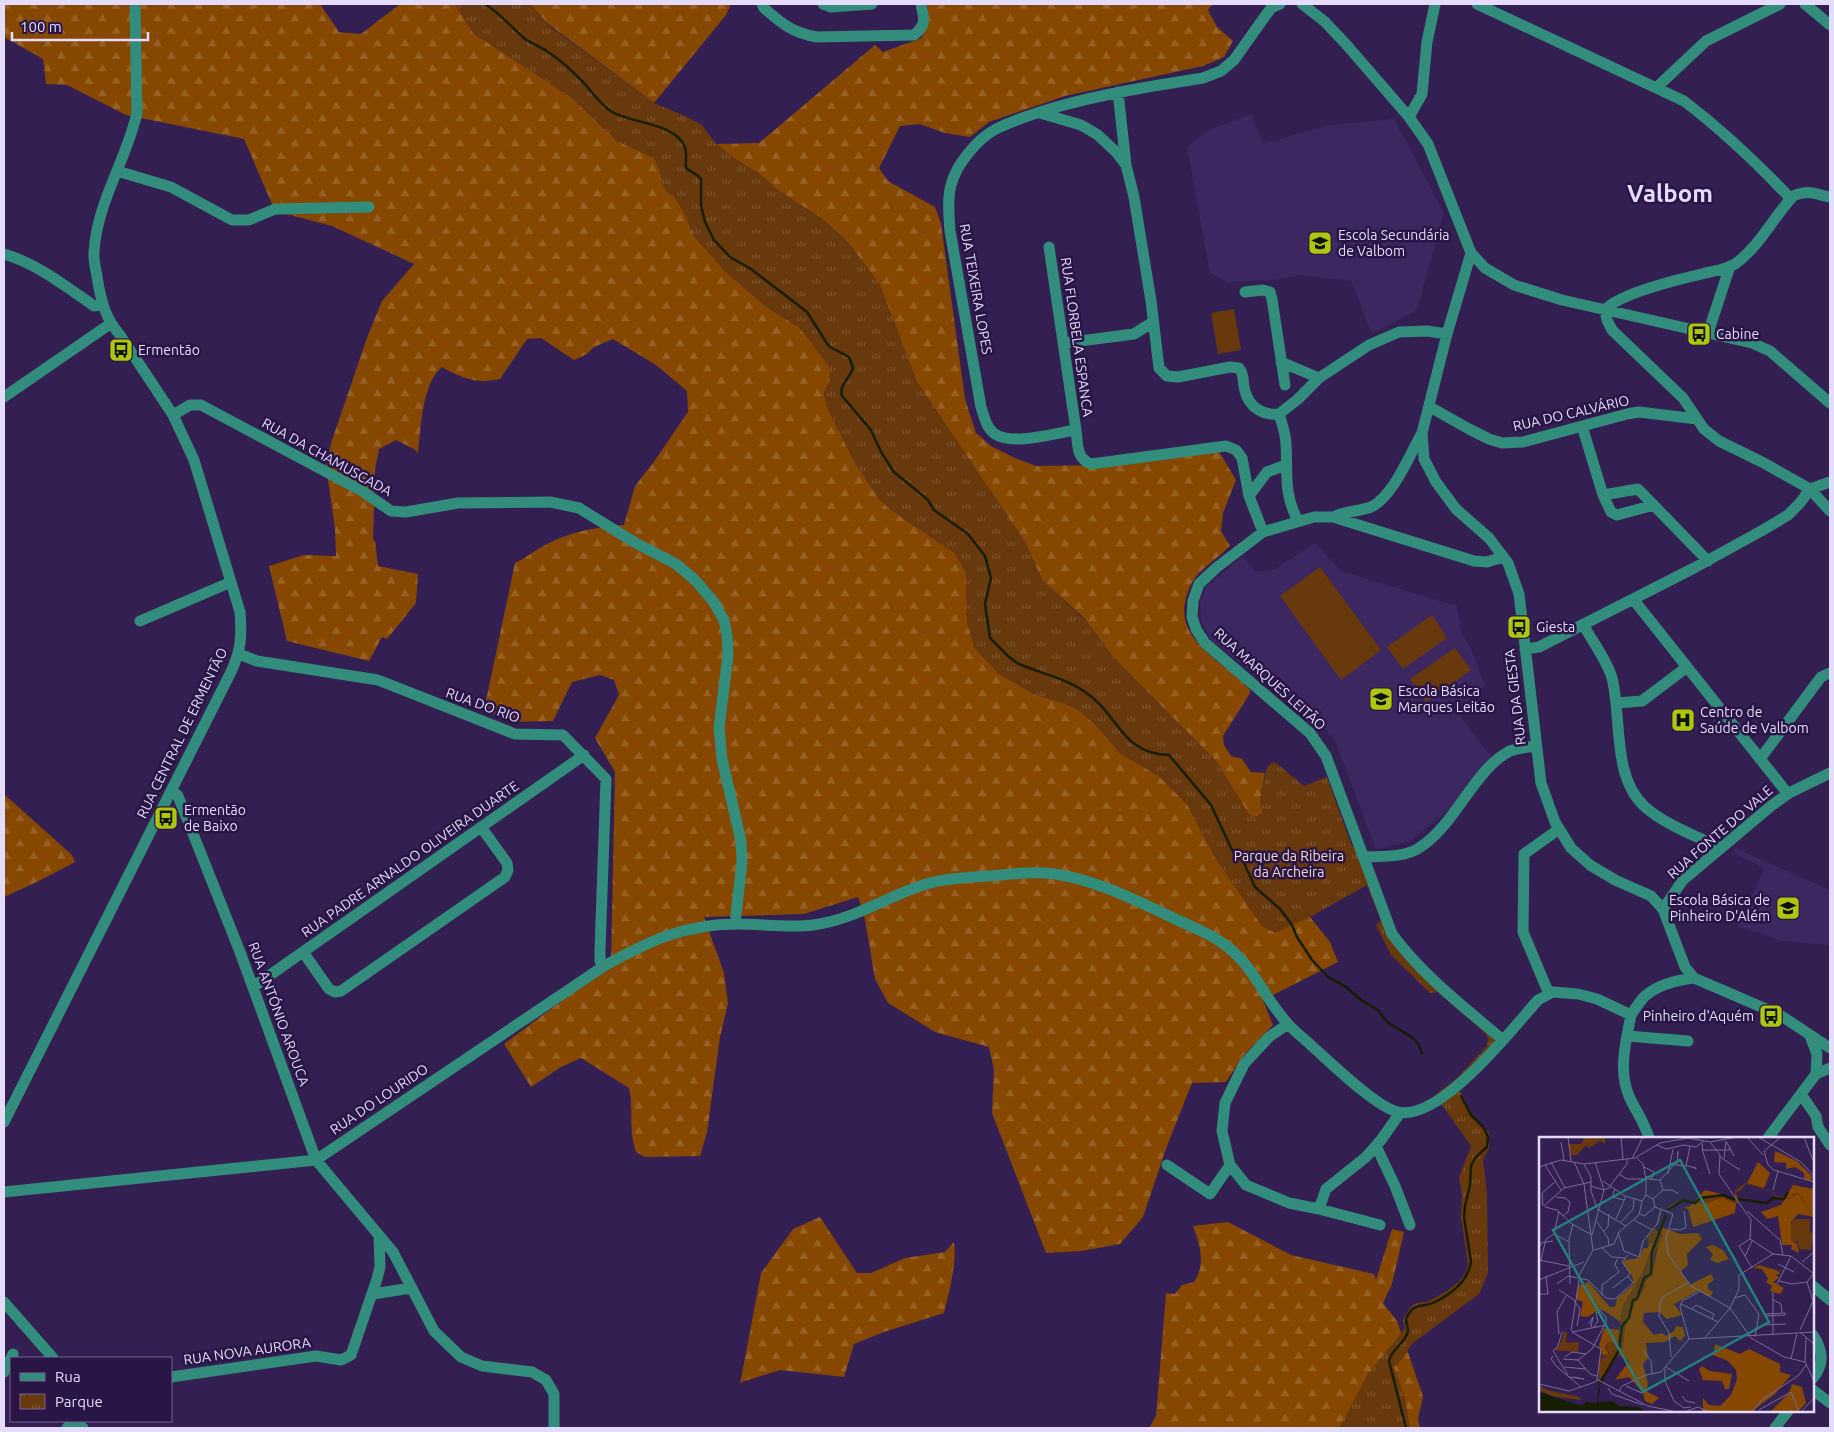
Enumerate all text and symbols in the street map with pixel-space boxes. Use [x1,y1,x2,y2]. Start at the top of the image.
scale bar [12,10,149,42]
text: 100 m [20,18,62,35]
district label: Valbom [1627,180,1713,207]
street label: RUA TEIXEIRA LOPES [957,222,995,356]
place label: Escola Secundária de Valbom [1338,227,1450,259]
school or university icon: Escola Secundária de Valbom [1307,230,1333,256]
street label: RUA FLORBELA ESPANCA [1058,256,1096,418]
bus stop icon: Cabine [1686,321,1712,347]
place label: Cabine [1716,326,1759,342]
bus stop icon: Ermentão [108,337,134,363]
place label: Ermentão [138,342,200,358]
street label: RUA DO CALVÁRIO [1511,391,1631,434]
street label: RUA DA CHAMUSCADA [259,415,395,499]
bus stop icon: Giesta [1506,614,1532,640]
place label: Giesta [1536,619,1575,635]
street label: RUA MARQUES LEITÃO [1211,624,1330,733]
street label: RUA CENTRAL DE ERMENTÃO [133,645,230,821]
street label: RUA DA GIESTA [1501,648,1529,746]
place label: Escola Básica Marques Leitão [1398,683,1495,715]
street label: RUA DO RIO [444,684,522,726]
school or university icon: Escola Básica Marques Leitão [1368,686,1394,712]
place label: Centro de Saúde de Valbom [1700,704,1809,736]
hospital icon: Centro de Saúde de Valbom [1670,707,1696,733]
street label: RUA PADRE ARNALDO OLIVEIRA DUARTE [298,777,522,941]
street label: RUA FONTE DO VALE [1664,782,1776,882]
place label: Ermentão de Baixo [184,802,246,834]
bus stop icon: Ermentão de Baixo [153,805,179,831]
park label: Parque da Ribeira da Archeira [1234,848,1344,880]
place label: Escola Básica de Pinheiro D'Além [1669,892,1770,924]
school or university icon: Escola Básica de Pinheiro D'Além [1775,895,1801,921]
street label: RUA ANTÓNIO AROUCA [245,940,313,1088]
bus stop icon: Pinheiro d'Aquém [1758,1003,1784,1029]
place label: Pinheiro d'Aquém [1643,1008,1754,1024]
street label: RUA DO LOURIDO [327,1060,431,1138]
inset map [1539,1137,1814,1412]
street label: RUA NOVA AURORA [182,1334,312,1368]
legend [10,1357,172,1422]
text: Rua [55,1368,81,1385]
text: Parque [55,1393,103,1410]

